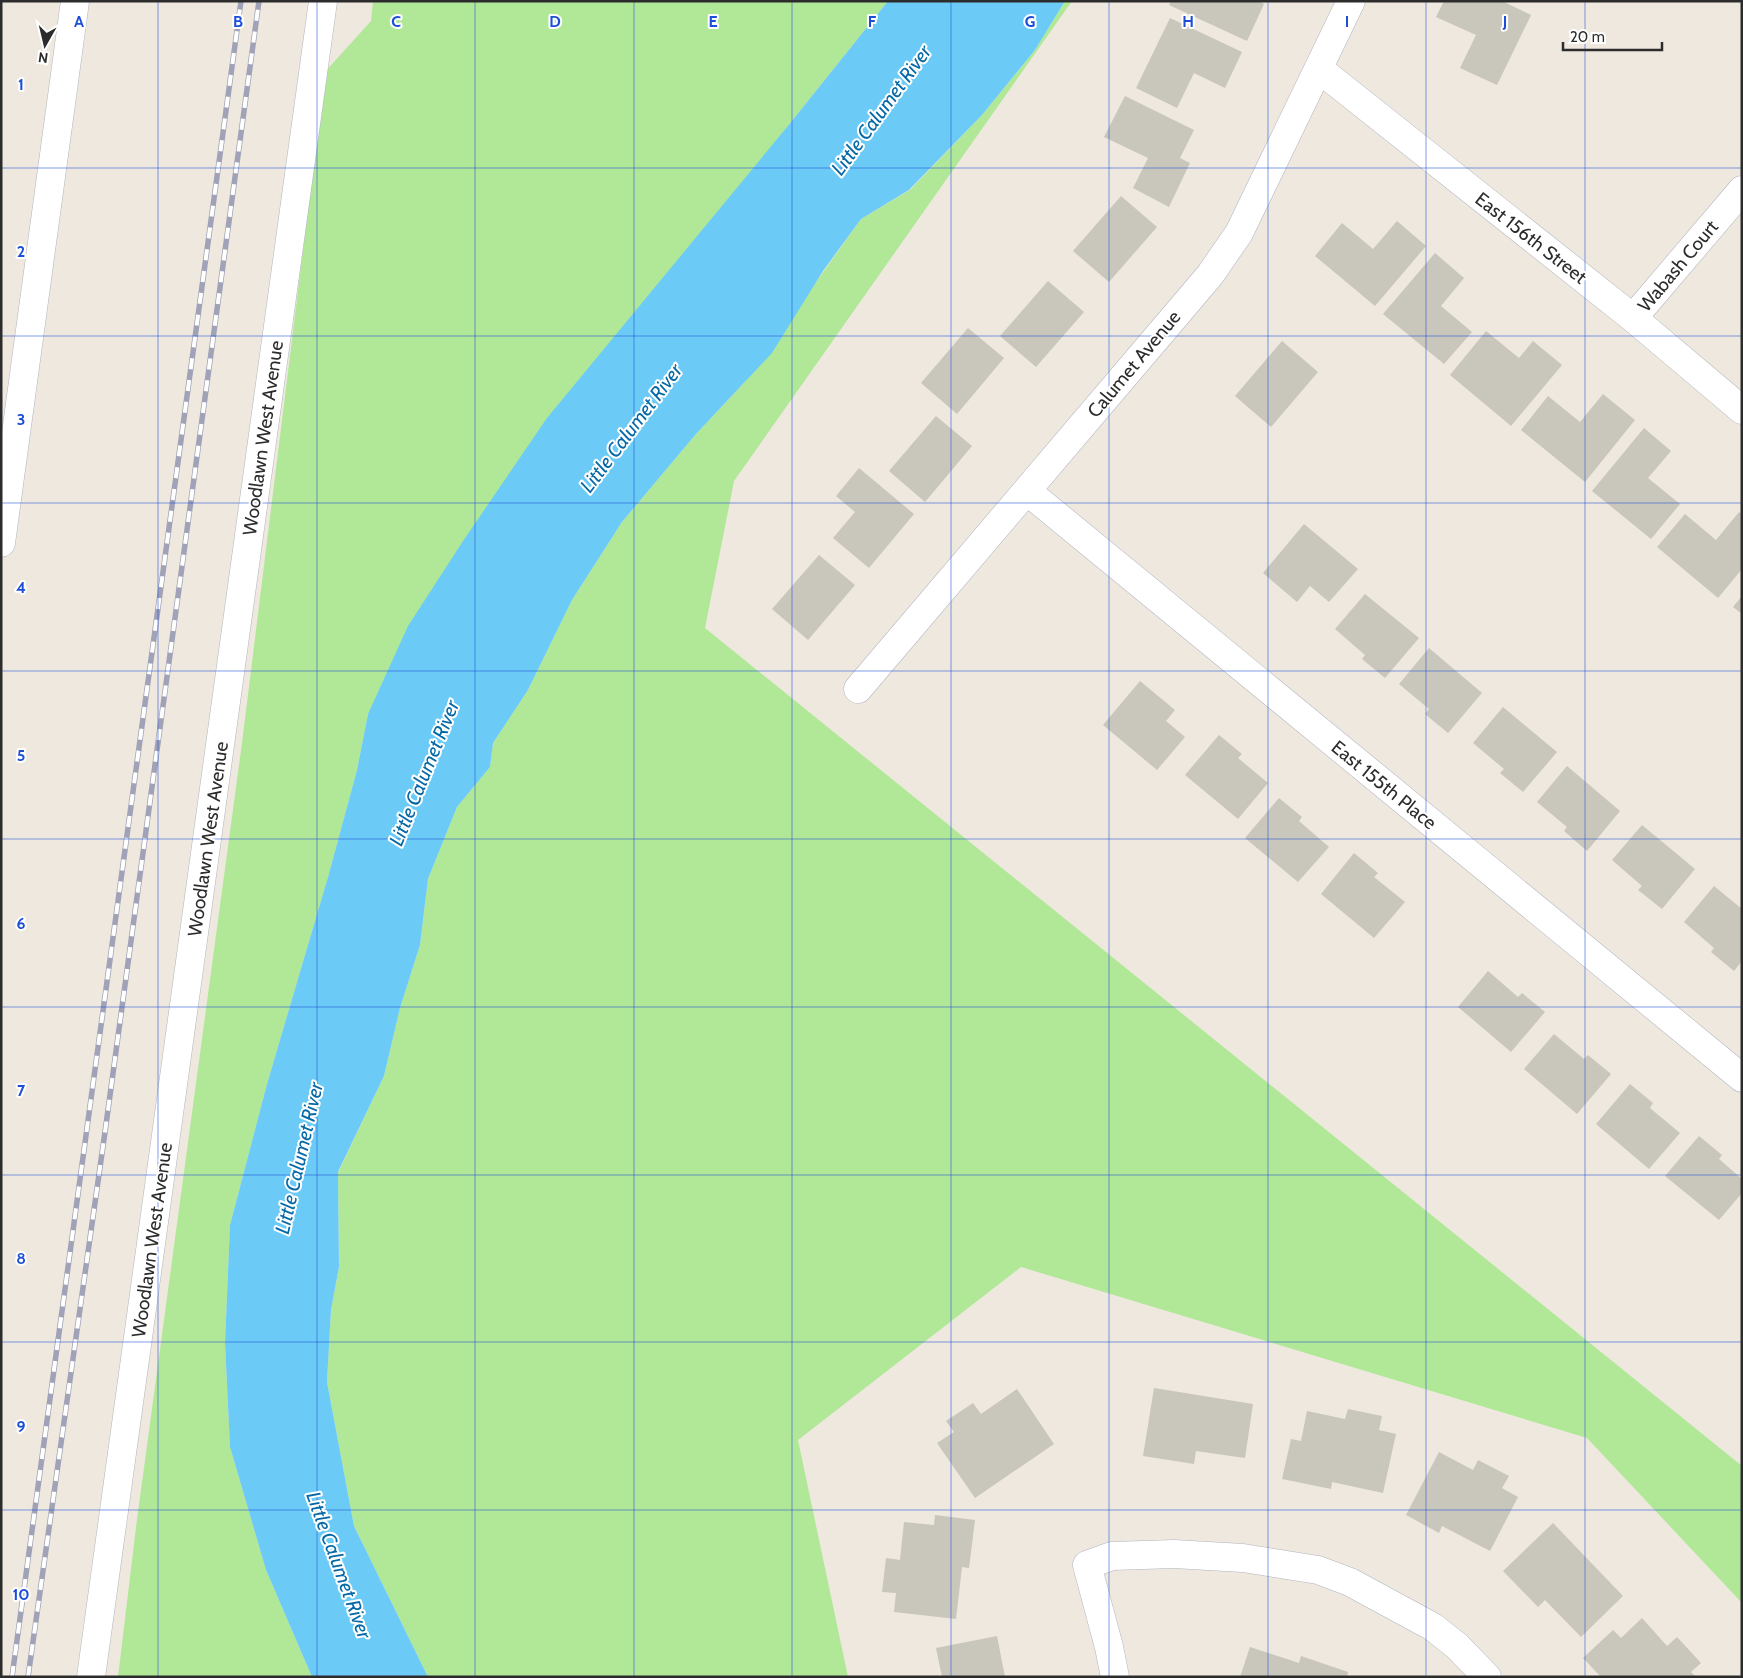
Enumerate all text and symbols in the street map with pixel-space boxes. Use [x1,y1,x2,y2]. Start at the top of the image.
text: A [74,12,84,31]
text: B [233,12,243,31]
text: C [391,12,401,31]
text: D [549,12,561,31]
text: E [708,12,718,31]
text: F [868,12,877,31]
text: G [1025,12,1035,31]
text: H [1182,12,1194,31]
text: I [1345,12,1349,31]
text: J [1502,12,1507,31]
north arrow [20,20,70,70]
scale bar [1563,20,1662,52]
text: 20 m [1570,28,1605,46]
water label: Little Calumet River [826,40,937,180]
text: N [37,48,49,67]
text: 1 [18,75,24,94]
street label: East 156th Street [1471,187,1592,289]
street label: Wabash Court [1633,215,1723,317]
text: 2 [17,242,25,261]
street label: Calumet Avenue [1083,306,1186,422]
street label: Woodlawn West Avenue [238,339,288,537]
water label: Little Calumet River [575,358,688,497]
text: 3 [17,410,25,429]
text: 4 [16,578,26,597]
water label: Little Calumet River [384,696,464,849]
street label: East 155th Place [1327,736,1441,835]
street label: Woodlawn West Avenue [183,740,233,938]
text: 5 [17,746,25,765]
text: 6 [17,914,26,933]
water label: Little Calumet River [270,1079,328,1236]
text: 7 [17,1081,26,1100]
street label: Woodlawn West Avenue [127,1141,177,1339]
text: 8 [16,1249,26,1268]
text: 9 [17,1417,26,1436]
water label: Little Calumet River [301,1488,377,1643]
text: 10 [12,1585,30,1604]

